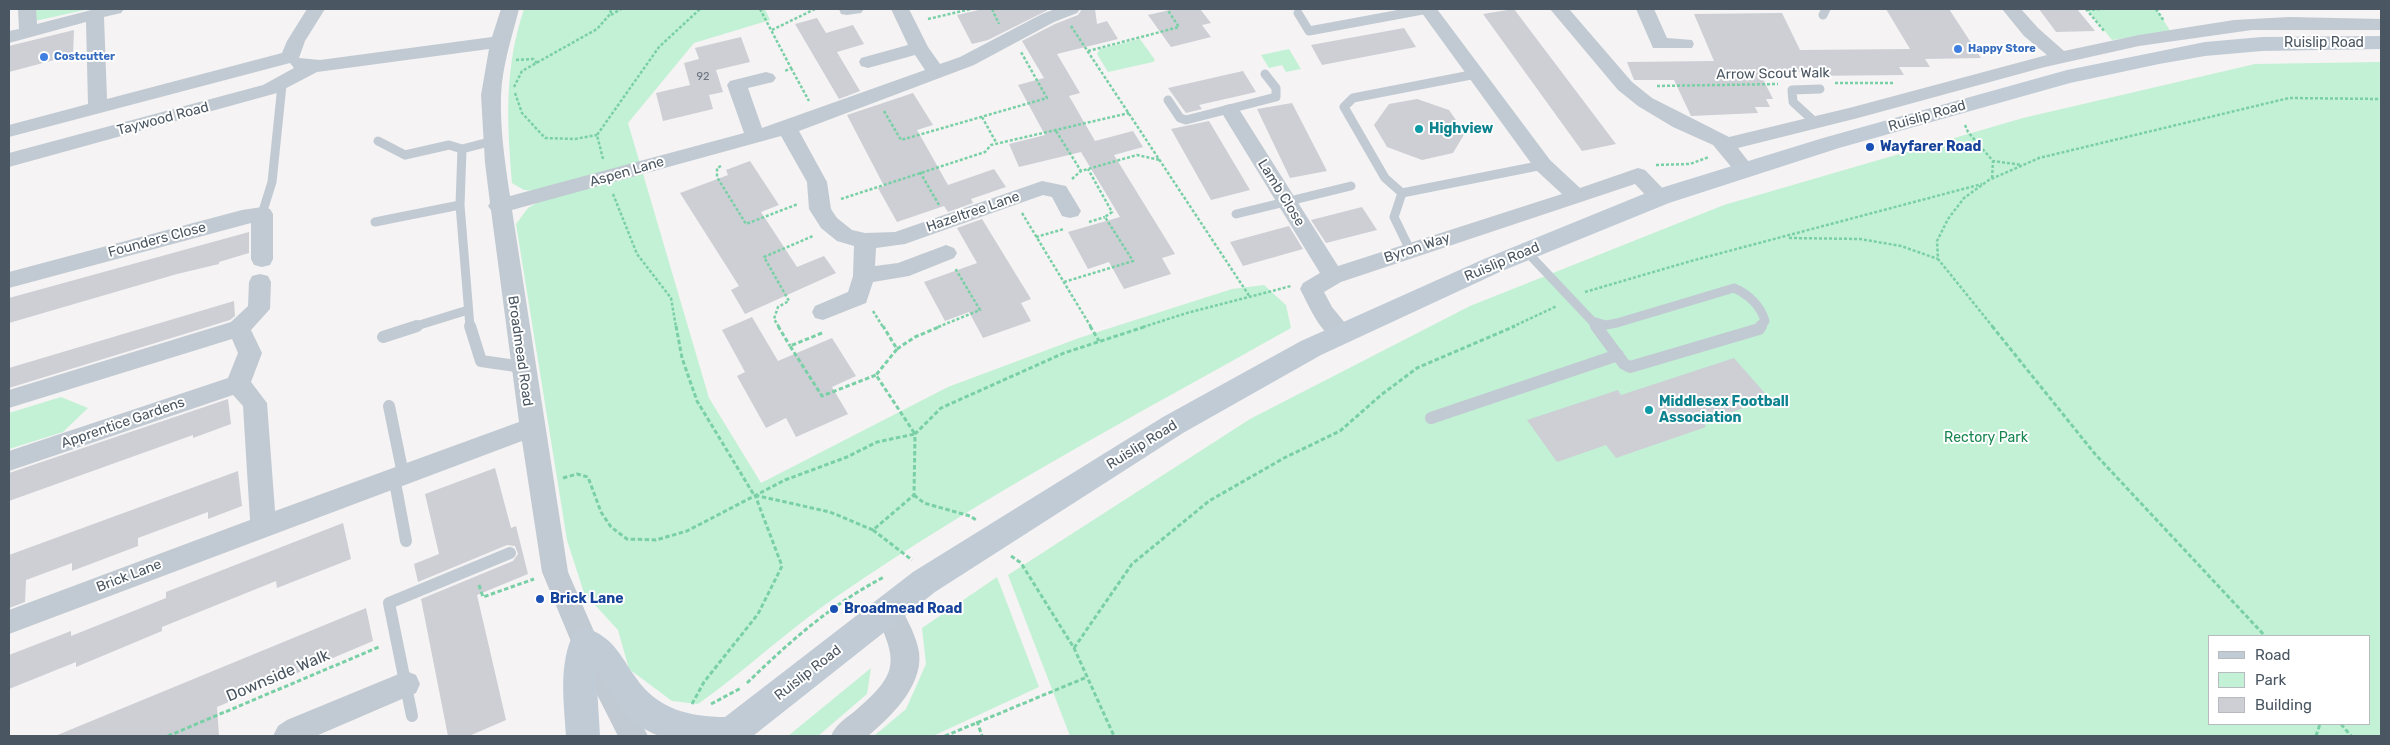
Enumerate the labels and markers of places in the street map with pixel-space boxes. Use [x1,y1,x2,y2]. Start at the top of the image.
place label: Happy Store [1968,42,2036,56]
marker: Happy Store [1952,43,1964,55]
place label: Costcutter [54,50,115,64]
marker: Costcutter [38,51,50,63]
place label: Highview [1429,121,1493,137]
marker: Highview [1413,123,1425,135]
place label: Wayfarer Road [1880,139,1981,155]
marker: Wayfarer Road [1864,141,1876,153]
place label: Middlesex Football Association [1659,394,1789,427]
marker: Middlesex Football Association [1643,404,1655,416]
place label: Brick Lane [550,591,624,607]
marker: Brick Lane [534,593,546,605]
place label: Broadmead Road [844,601,962,617]
marker: Broadmead Road [828,603,840,615]

